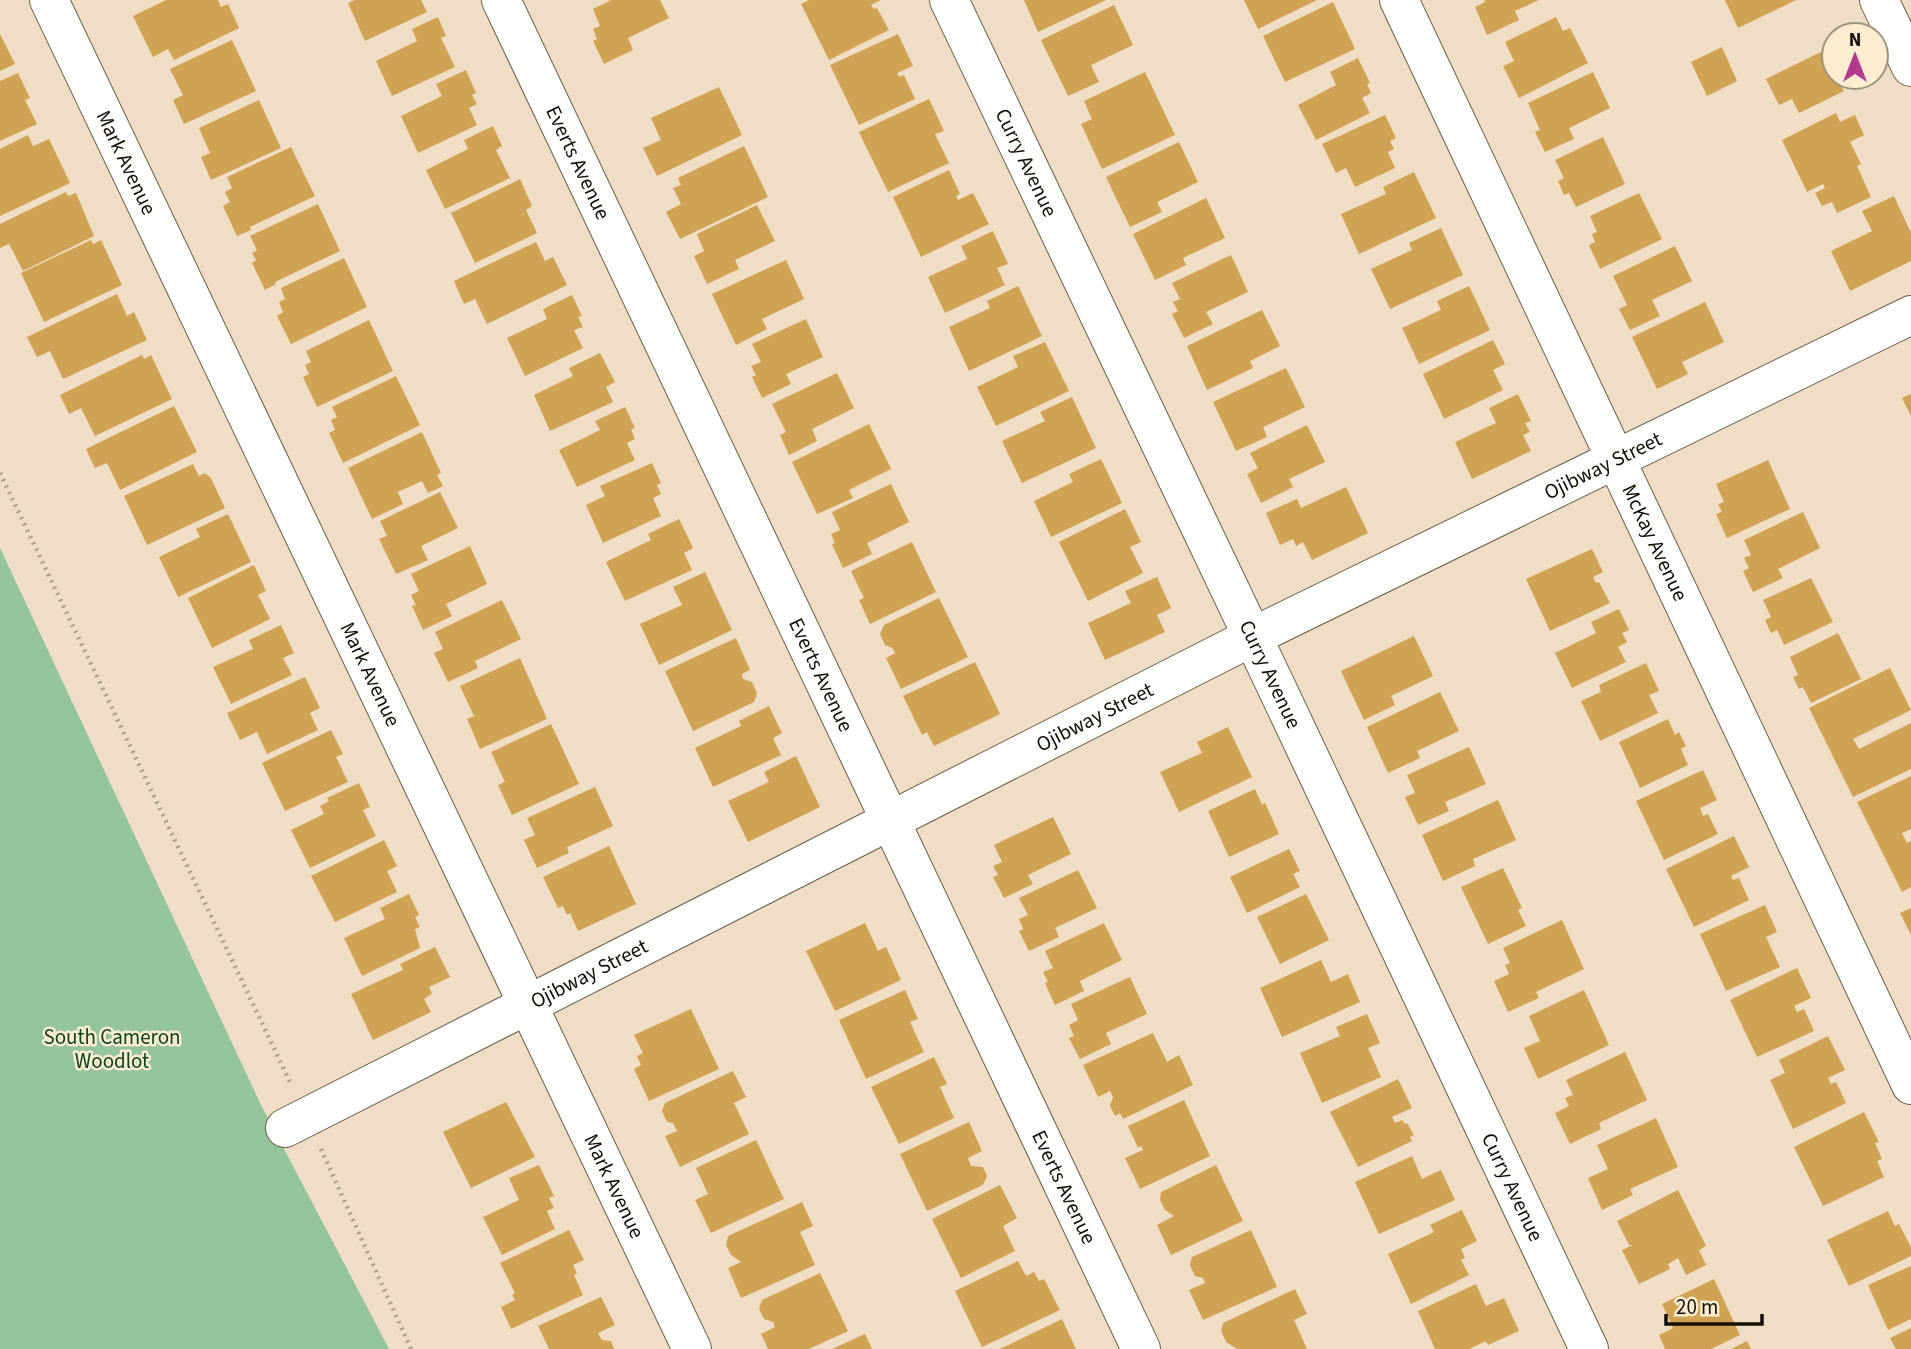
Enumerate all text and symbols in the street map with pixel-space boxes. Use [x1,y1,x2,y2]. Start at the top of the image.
north arrow [1820,21,1890,91]
text: N [1849,27,1861,54]
street label: Everts Avenue [538,101,618,225]
street label: Curry Avenue [988,103,1065,222]
street label: Mark Avenue [89,105,164,220]
street label: Ojibway Street [1539,424,1667,507]
street label: McKay Avenue [1615,479,1696,606]
street label: Everts Avenue [781,613,861,737]
street label: Curry Avenue [1232,615,1309,734]
street label: Mark Avenue [333,617,408,732]
street label: Ojibway Street [1031,675,1158,759]
street label: Ojibway Street [525,931,653,1016]
park label: South Cameron Woodlot [43,1022,181,1076]
street label: Everts Avenue [1024,1125,1104,1249]
street label: Curry Avenue [1474,1128,1551,1246]
street label: Mark Avenue [577,1129,652,1243]
scale bar [1666,1282,1762,1326]
text: 20 m [1676,1292,1718,1322]

